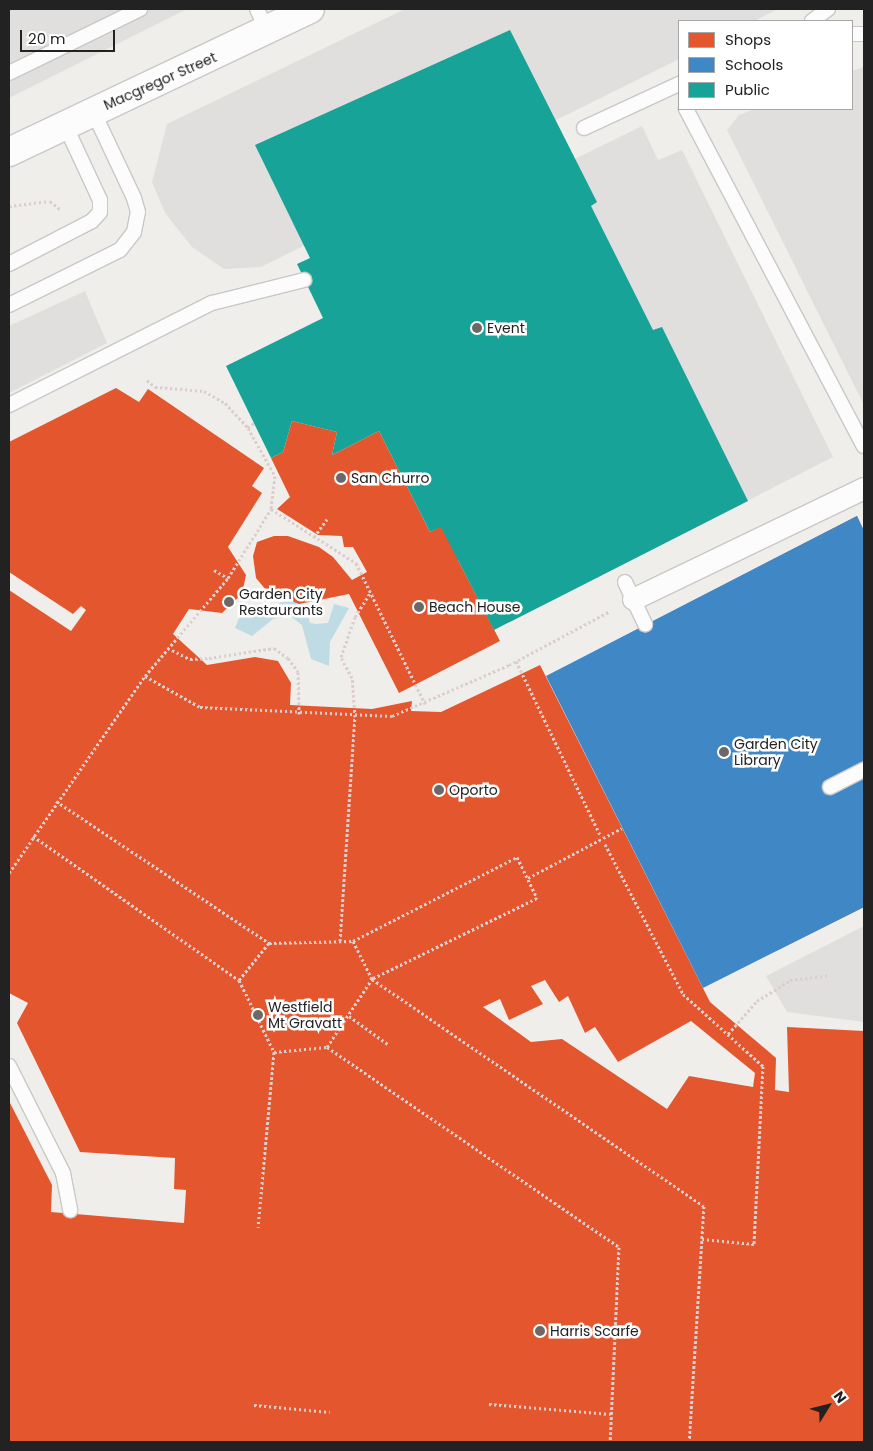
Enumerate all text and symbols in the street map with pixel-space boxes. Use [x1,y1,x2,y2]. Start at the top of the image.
scale bar [22,20,118,52]
legend [678,20,853,110]
text: 20 m [28,28,66,49]
text: Shops [725,29,771,50]
street label: Macgregor Street [101,49,219,113]
text: Schools [725,54,783,75]
text: Public [725,79,770,100]
place label: Event [487,320,525,336]
marker: Event [471,322,483,334]
place label: San Churro [351,470,430,486]
marker: San Churro [335,472,347,484]
place label: Garden City Restaurants [239,586,323,618]
marker: Garden City Restaurants [223,596,235,608]
place label: Beach House [429,599,521,615]
marker: Beach House [413,601,425,613]
place label: Garden City Library [734,736,818,769]
marker: Garden City Library [718,746,730,758]
place label: Oporto [449,782,498,798]
marker: Oporto [433,784,445,796]
place label: Westfield Mt Gravatt [268,999,342,1032]
marker: Westfield Mt Gravatt [252,1009,264,1021]
place label: Harris Scarfe [550,1323,639,1339]
marker: Harris Scarfe [534,1325,546,1337]
north arrow [803,1381,853,1431]
text: N [829,1387,851,1407]

